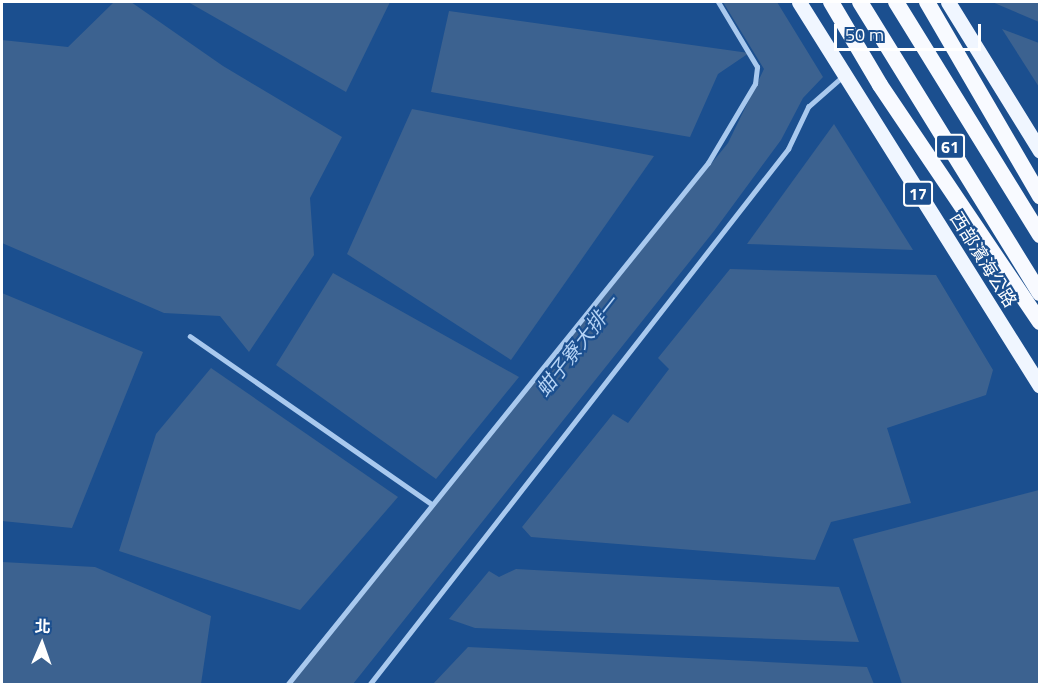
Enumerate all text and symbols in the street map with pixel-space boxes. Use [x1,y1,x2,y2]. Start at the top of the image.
scale bar [837,12,984,50]
text: 50 m [845,21,884,48]
road number: 61 [935,134,965,160]
road number: 17 [903,181,933,207]
street label: 西部濱海公路 [945,208,1021,312]
water label: 蚶子寮大排一 [531,291,623,401]
north arrow [12,614,72,674]
text: 北 [34,614,51,638]

